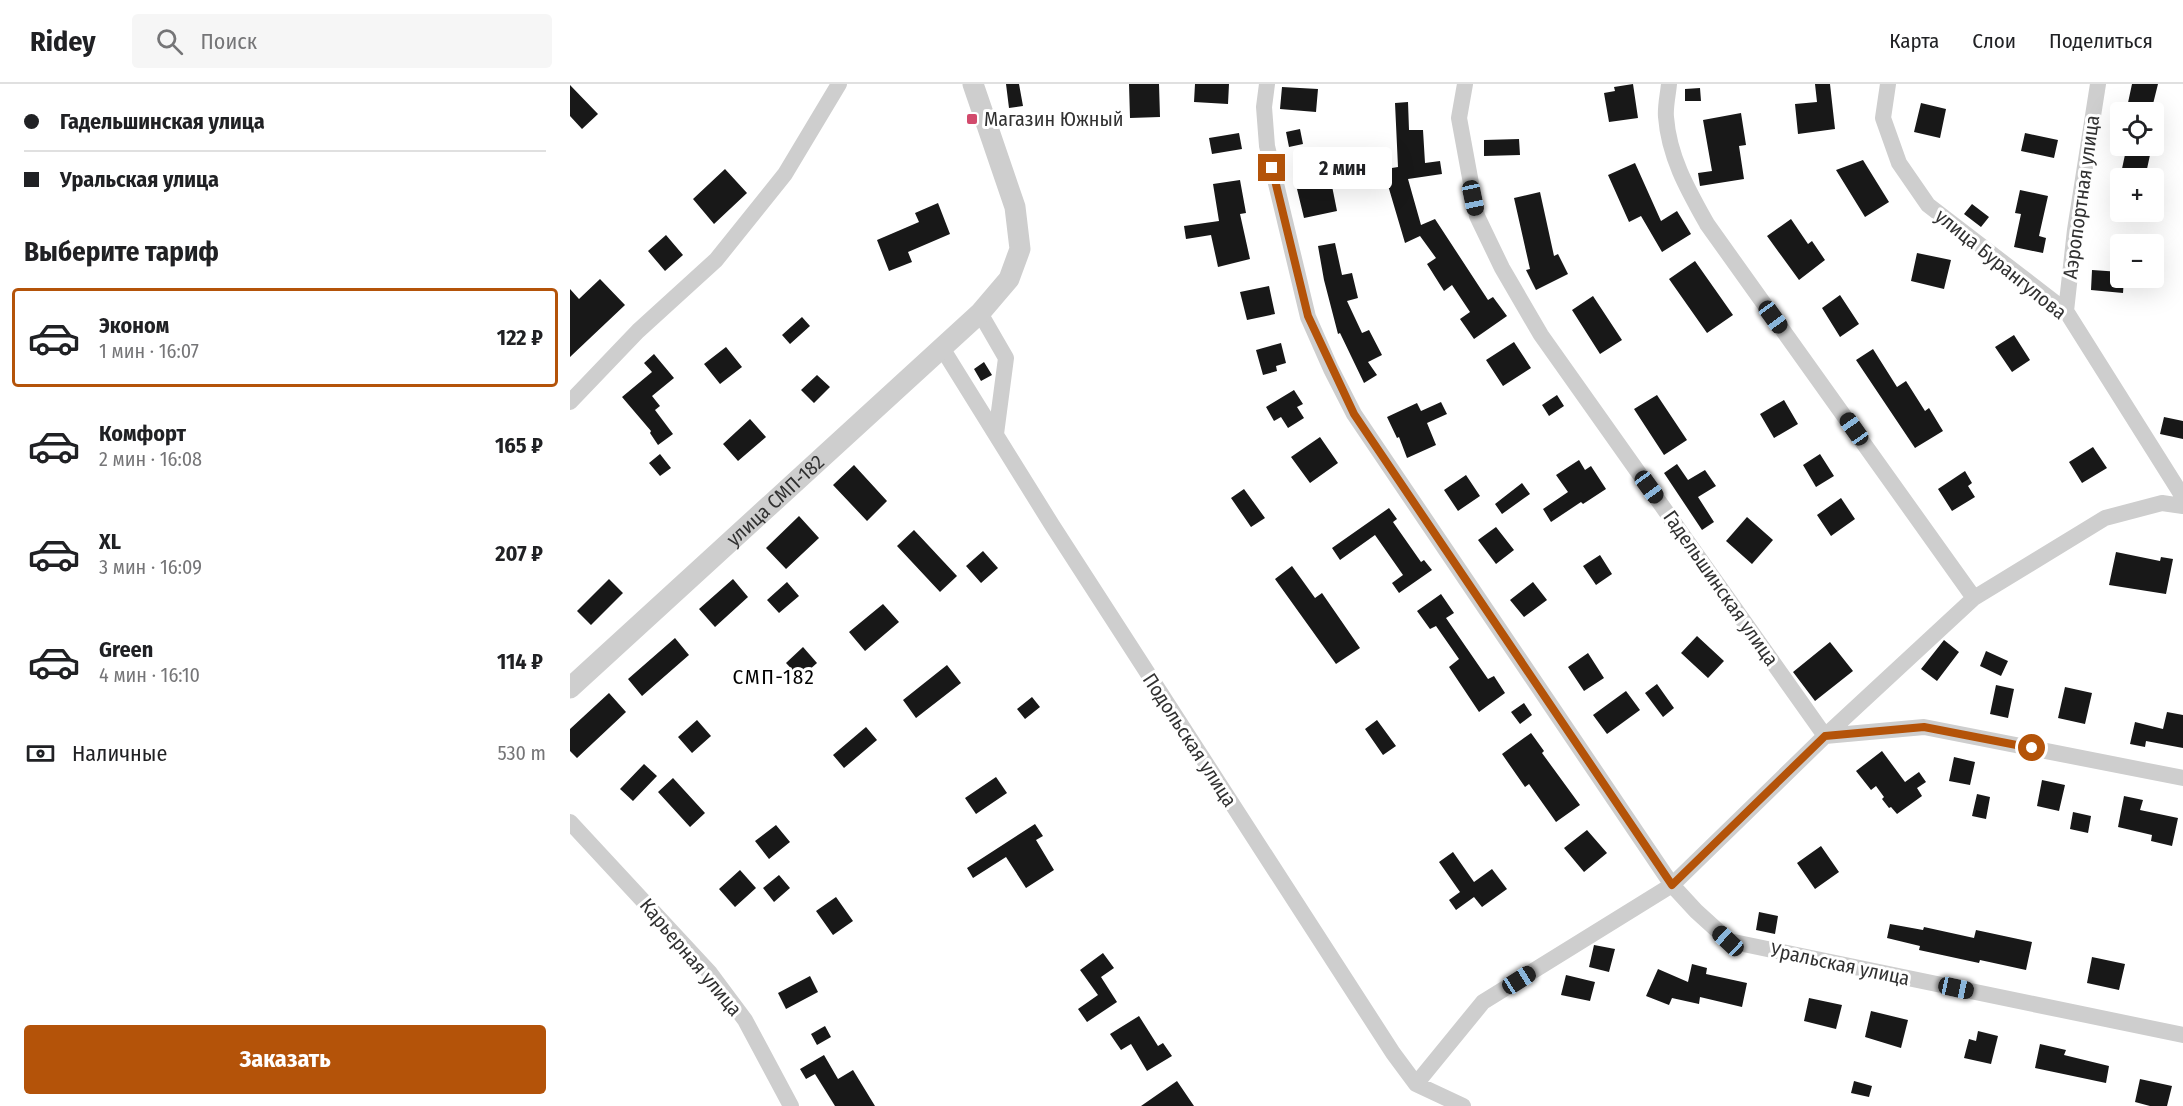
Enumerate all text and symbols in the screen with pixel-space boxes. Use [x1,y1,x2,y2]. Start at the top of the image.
search box [132,14,552,68]
text: Ridey [30,25,96,58]
icon: search [153,25,186,58]
text: Поиск [201,28,257,55]
text: Карта [1889,28,1939,54]
text: Слои [1972,28,2016,54]
text: Поделиться [2049,28,2153,54]
map controls [2110,102,2164,288]
button: locate [2110,102,2164,156]
place label: Магазин Южный [984,107,1123,131]
text: Гадельшинская улица [60,108,265,135]
marker: Магазин Южный [965,112,979,126]
street label: Аэропортная улица [2058,114,2104,280]
callout: 2 мин [1293,147,1392,189]
route end [1258,154,1285,181]
text: 2 мин [1319,156,1366,180]
text: Уральская улица [60,166,219,193]
button: + [2110,168,2164,222]
car [1460,179,1486,217]
street label: улица Бурангулова [1931,204,2071,324]
button: − [2110,234,2164,288]
text: Выберите тариф [24,236,219,268]
car [1755,297,1791,337]
icon: car [27,311,81,365]
text: Эконом [99,312,169,339]
text: 122 ₽ [497,324,543,351]
text: 1 мин · 16:07 [99,339,199,363]
car [1836,409,1872,449]
icon: car [27,419,81,473]
text: Комфорт [99,420,186,447]
text: 165 ₽ [495,432,543,459]
text: 2 мин · 16:08 [99,447,202,471]
street label: улица СМП-182 [721,450,829,551]
car [1631,467,1667,507]
street label: Гадельшинская улица [1658,506,1784,670]
icon: car [27,527,81,581]
text: XL [99,528,121,555]
text: 207 ₽ [495,540,543,567]
text: 3 мин · 16:09 [99,555,202,579]
icon: car [27,635,81,689]
text: Green [99,636,153,663]
text: 114 ₽ [497,648,543,675]
text: 4 мин · 16:10 [99,663,200,687]
district label: СМП-182 [733,664,815,690]
street label: Подольская улица [1138,669,1242,811]
route start [2018,734,2045,761]
icon: cash [24,737,57,770]
text: Наличные [72,740,167,767]
text: 530 m [497,741,546,765]
street label: Карьерная улица [635,893,747,1021]
car [1709,922,1747,960]
street label: Уральская улица [1767,937,1912,990]
car [1499,963,1539,997]
car [1937,975,1975,1001]
button: Заказать [24,1025,546,1094]

